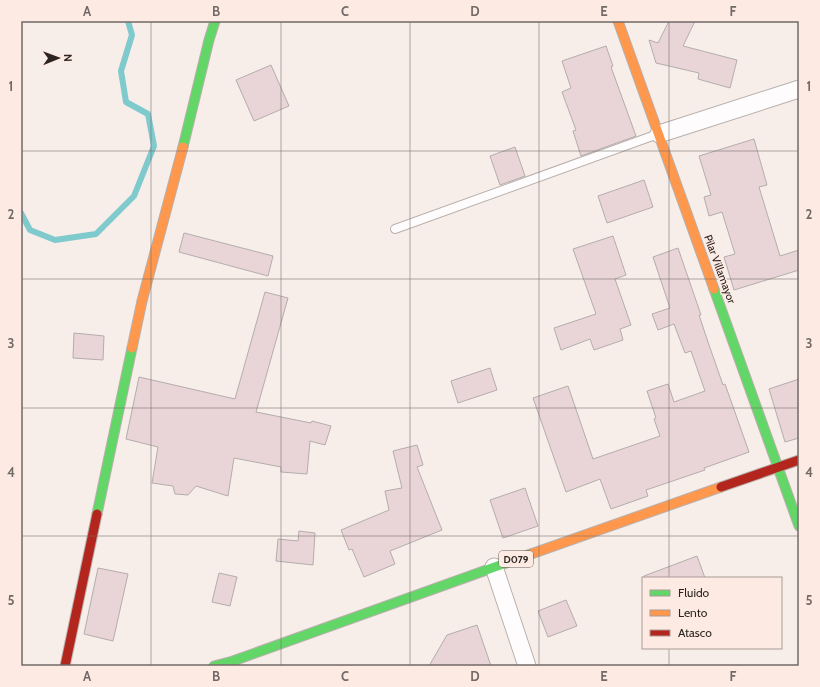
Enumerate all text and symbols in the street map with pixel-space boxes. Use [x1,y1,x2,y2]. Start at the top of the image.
text: A [83,3,92,19]
text: B [212,3,220,19]
text: C [341,3,349,19]
text: D [470,3,480,19]
text: E [600,3,608,19]
text: F [730,3,737,19]
north arrow [38,38,78,78]
text: N [61,54,75,62]
text: 1 [9,78,13,94]
text: 1 [807,78,811,94]
text: 2 [8,206,15,222]
text: 2 [806,206,813,222]
street label: Pilar Villamayor [701,233,739,306]
text: 3 [7,335,15,351]
text: 3 [805,335,813,351]
text: 4 [7,464,15,480]
text: 4 [805,464,813,480]
road number: D079 [499,551,533,567]
legend [642,577,782,649]
text: Fluido [678,585,710,600]
text: 5 [8,592,15,608]
text: 5 [806,592,813,608]
text: Lento [678,605,708,620]
text: Atasco [678,625,712,640]
text: A [83,668,92,684]
text: B [212,668,220,684]
text: C [341,668,349,684]
text: D [470,668,480,684]
text: E [600,668,608,684]
text: F [730,668,737,684]

